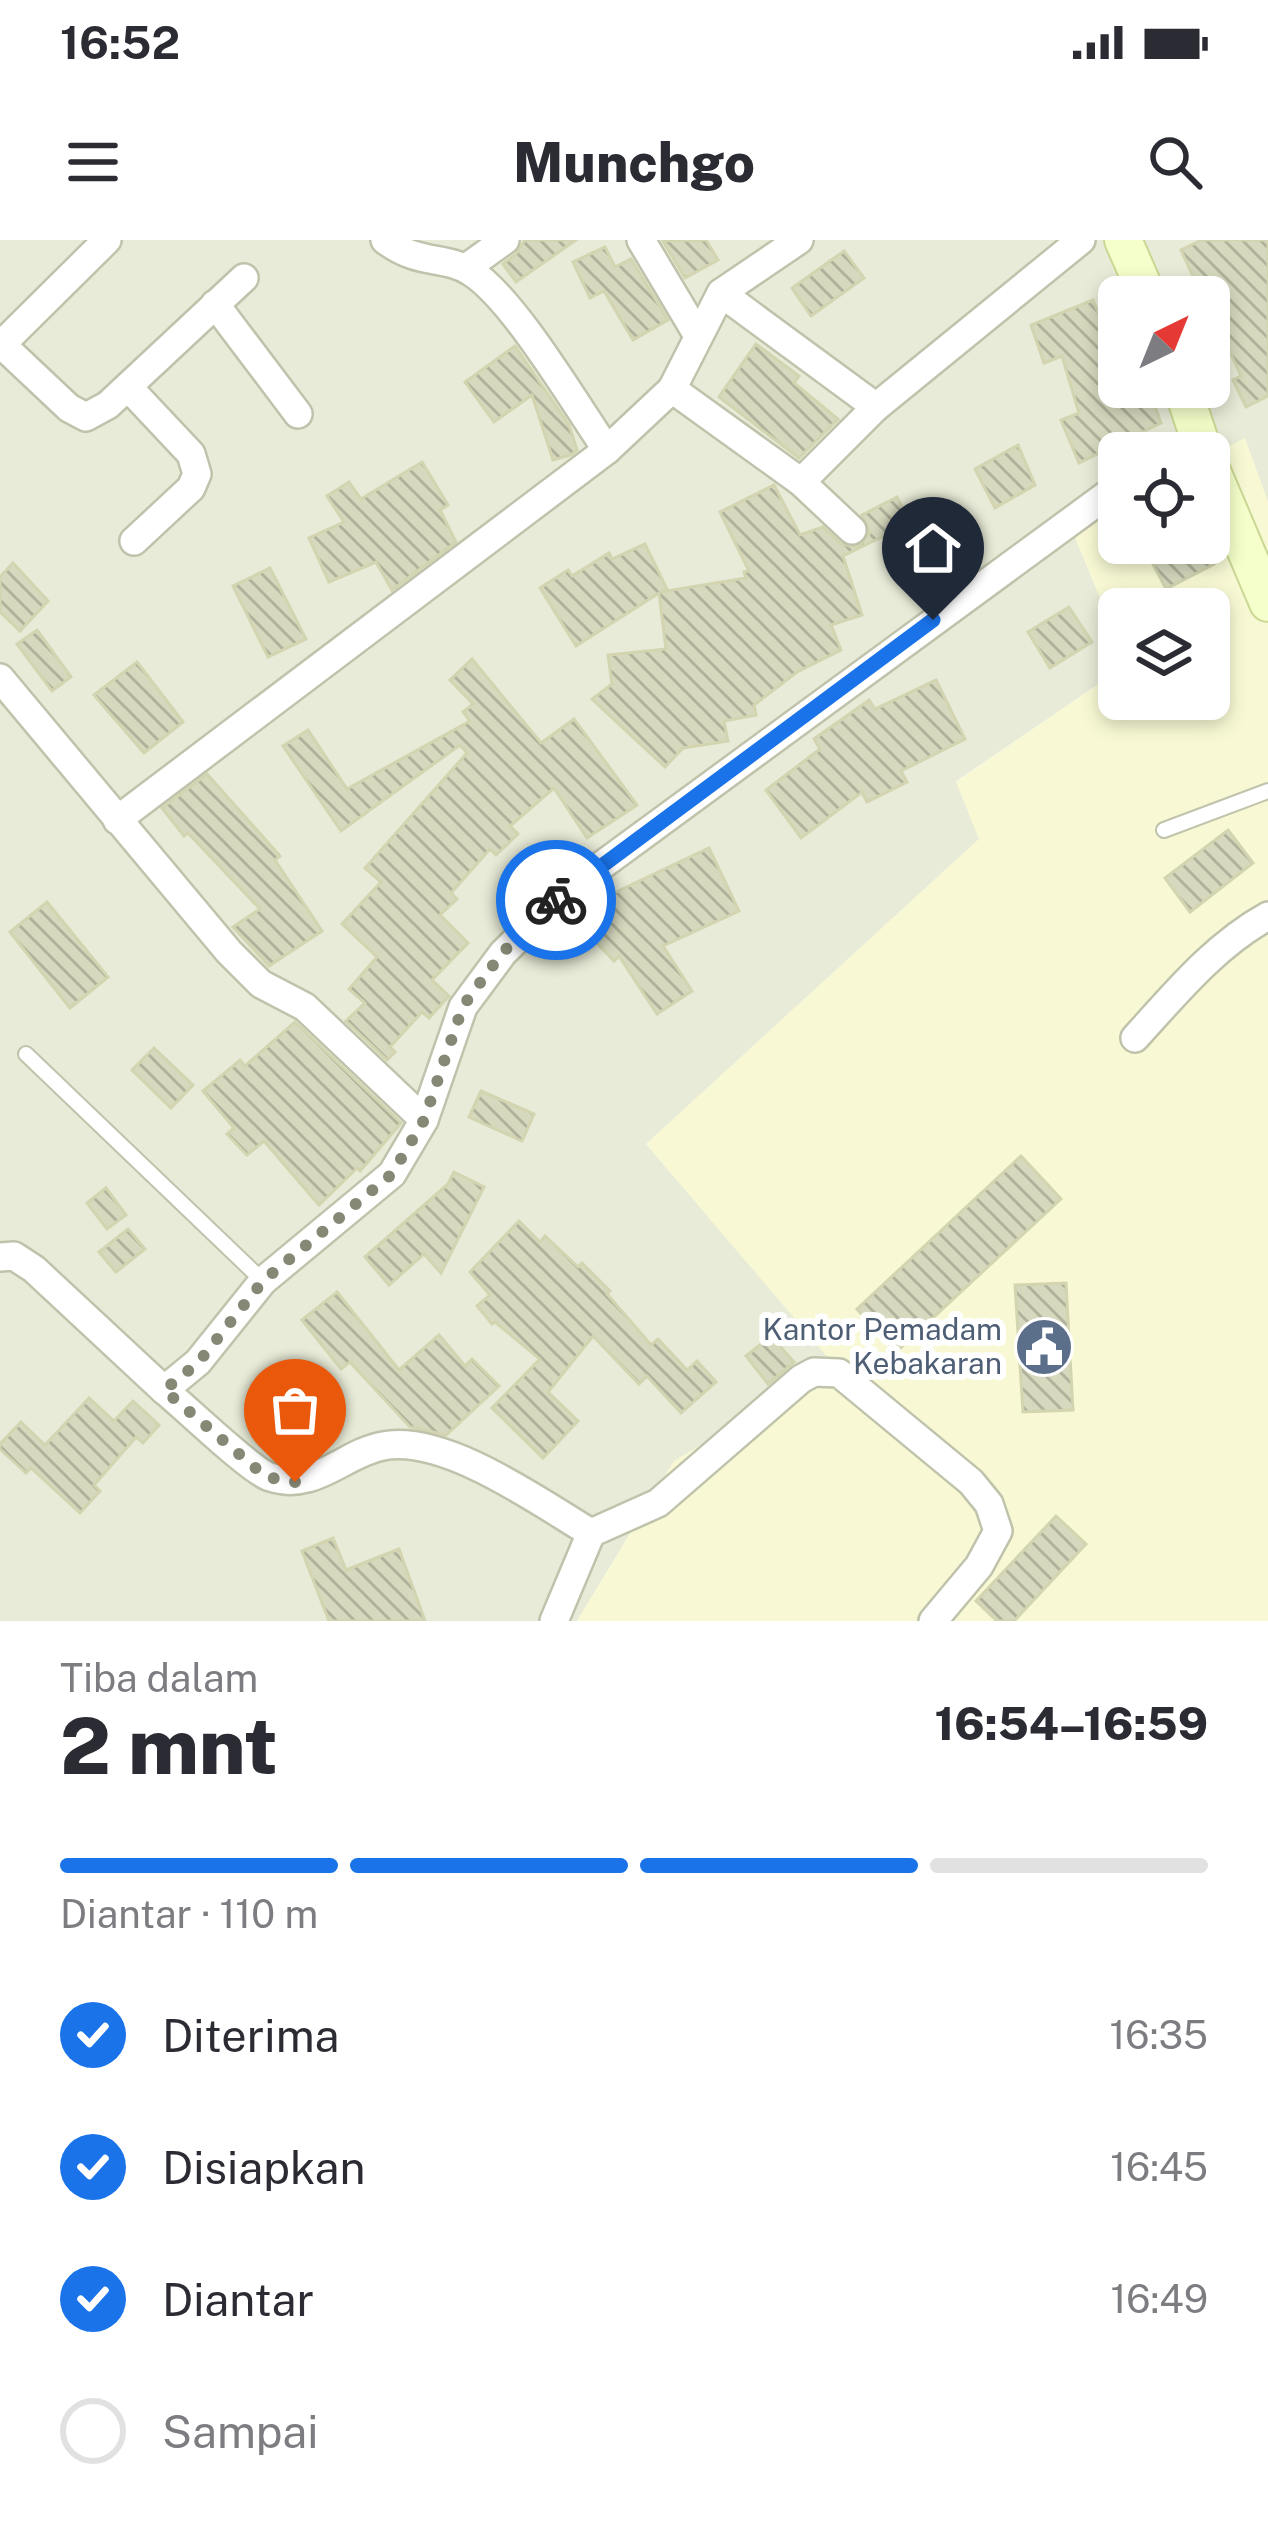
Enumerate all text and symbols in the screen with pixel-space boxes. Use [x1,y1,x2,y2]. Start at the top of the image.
text: 16:52 [60,16,180,69]
icon: menu [60,129,126,195]
icon: search [1142,129,1208,195]
text: Munchgo [513,131,755,194]
north arrow [1098,276,1230,408]
map controls [1098,276,1230,720]
button: locate [1098,432,1230,564]
pin [882,497,984,620]
icon: home [900,515,966,581]
button: layers [1098,588,1230,720]
courier [496,840,616,960]
icon: bike [523,867,589,933]
place label: Kantor Pemadam Kebakaran [763,1311,1002,1381]
public building icon: Kantor Pemadam Kebakaran [1013,1316,1075,1378]
pin [244,1359,346,1482]
icon: bag [262,1377,328,1443]
text: Tiba dalam [60,1655,258,1701]
text: 16:54–16:59 [934,1697,1208,1750]
text: 2 mnt [60,1700,278,1792]
text: Diantar · 110 m [60,1891,318,1937]
icon: check [60,2002,126,2068]
text: Diterima [162,2009,340,2062]
text: 16:35 [1110,2012,1208,2058]
icon: check [60,2134,126,2200]
text: Disiapkan [162,2141,365,2194]
text: 16:45 [1110,2144,1208,2190]
icon: check [60,2266,126,2332]
text: Diantar [162,2273,314,2326]
text: 16:49 [1110,2276,1208,2322]
text: Sampai [162,2405,318,2458]

